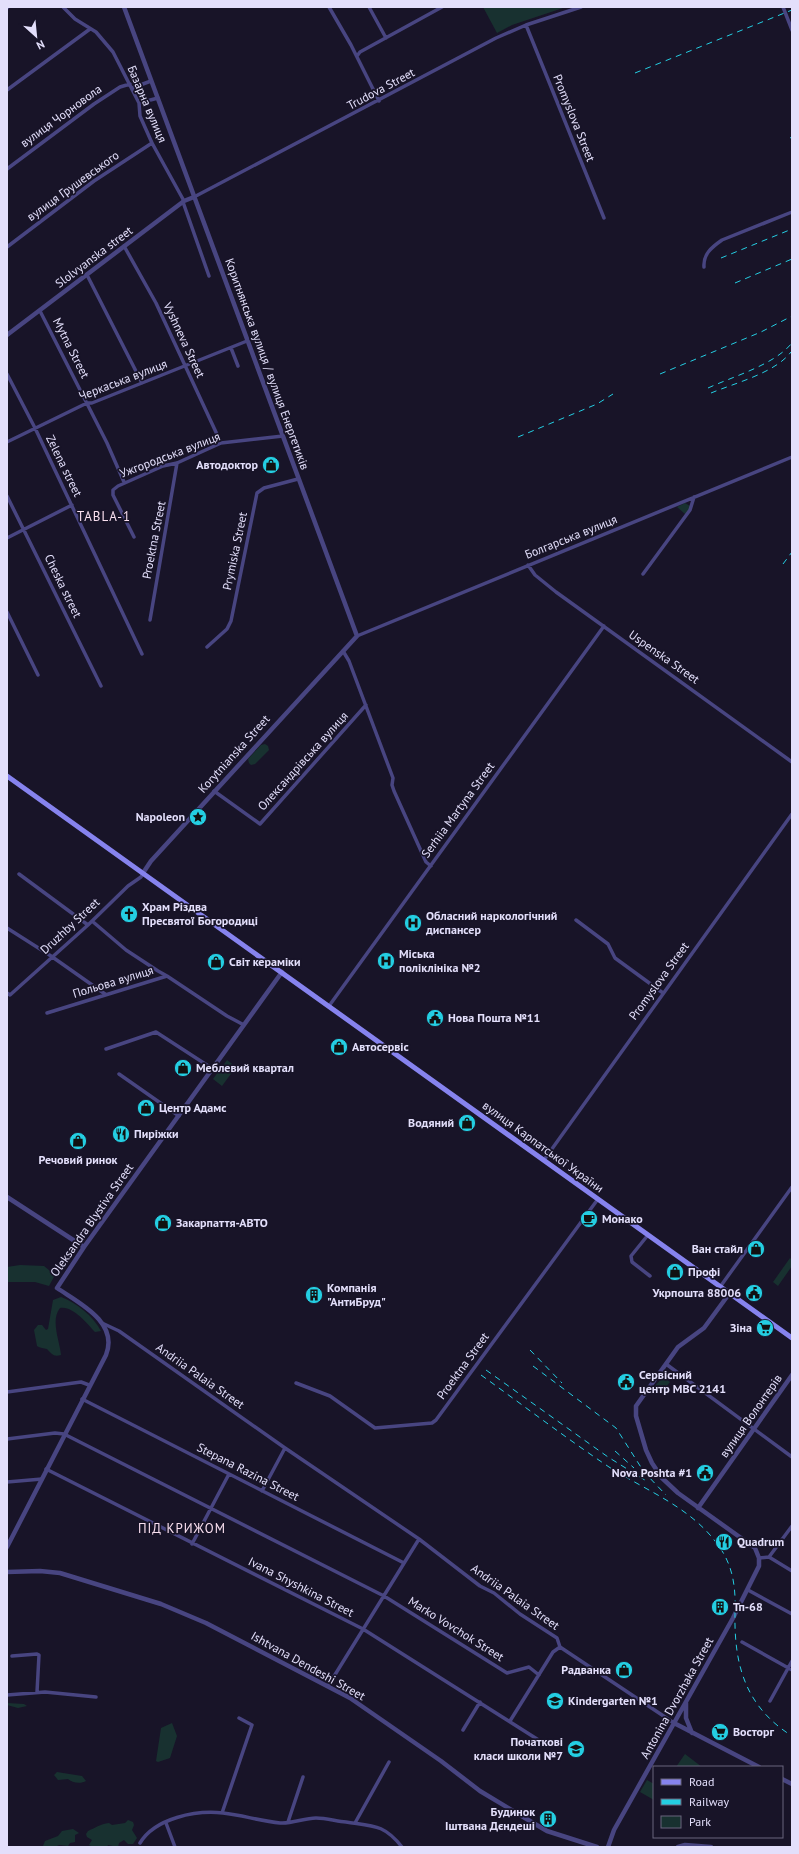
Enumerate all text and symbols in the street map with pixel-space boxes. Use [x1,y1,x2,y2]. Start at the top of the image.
north arrow [16,16,56,56]
text: N [34,37,47,53]
street label: Базарна вулиця [124,63,170,145]
street label: Trudova Street [344,64,417,113]
street label: Promyslova Street [550,72,599,164]
street label: вулиця Чорновола [17,81,104,150]
street label: вулиця Грушевського [24,147,122,224]
street label: Slolvyanska street [52,223,135,291]
street label: Коритнянська вулиця / вулиця Енергетиків [222,256,313,472]
street label: Vyshneva Street [160,299,209,380]
street label: Mytna Street [50,315,93,380]
street label: Черкаська вулиця [76,356,169,403]
street label: Ужгородська вулиця [117,428,222,481]
street label: Zelena street [43,433,86,499]
shop icon: Автодоктор [261,455,281,475]
place label: Автодоктор [196,457,259,472]
street label: Proektna Street [139,500,168,580]
district label: TABLA-1 [77,508,131,525]
street label: Prymiska Street [219,510,250,591]
street label: Болгарська вулиця [523,511,619,562]
street label: Cheska street [42,552,85,620]
street label: Uspenska Street [626,627,702,686]
street label: Олександрівська вулиця [254,708,351,813]
street label: Korytnianska Street [195,712,273,796]
street label: Serhiia Martyna Street [418,759,497,860]
place icon: Napoleon [188,807,208,827]
place label: Napoleon [136,809,185,824]
street label: Druzhby Street [37,894,102,957]
place label: Храм Різдва Пресвятої Богородиці [142,899,258,928]
church icon: Храм Різдва Пресвятої Богородиці [119,904,139,924]
place label: Обласний наркологічний диспансер [425,908,557,937]
hospital icon: Обласний наркологічний диспансер [403,913,423,933]
street label: Promyslova Street [625,939,692,1023]
place label: Міська поліклініка №2 [399,946,481,975]
hospital icon: Міська поліклініка №2 [376,951,396,971]
shop icon: Світ кераміки [206,952,226,972]
place label: Світ кераміки [229,954,301,969]
street label: Польова вулиця [71,962,155,1001]
public building icon: Нова Пошта №11 [425,1008,445,1028]
place label: Нова Пошта №11 [448,1010,540,1025]
shop icon: Автосервiс [329,1037,349,1057]
place label: Автосервiс [352,1039,409,1054]
shop icon: Меблевий квартал [173,1058,193,1078]
place label: Меблевий квартал [196,1060,294,1075]
shop icon: Центр Адамс [136,1098,156,1118]
street label: вулиця Карпатської України [480,1098,607,1196]
place label: Центр Адамс [159,1100,226,1115]
shop icon: Водяний [457,1113,477,1133]
place label: Водяний [408,1115,454,1130]
restaurant icon: Пиріжки [111,1124,131,1144]
place label: Пиріжки [134,1126,179,1141]
shop icon: Речовий ринок [68,1131,88,1151]
place label: Речовий ринок [39,1152,118,1167]
street label: Oleksandra Blystiva Street [47,1160,136,1279]
cafe icon: Монако [579,1209,599,1229]
place label: Монако [602,1211,643,1226]
shop icon: Закарпаття-АВТО [153,1213,173,1233]
place label: Закарпаття-АВТО [176,1215,268,1230]
shop icon: Ван стайл [746,1239,766,1259]
place label: Ван стайл [692,1241,743,1256]
shop icon: Профі [665,1262,685,1282]
place label: Профі [688,1264,720,1279]
place label: Компанія "АнтиБруд" [327,1280,386,1309]
public building icon: Укрпошта 88006 [744,1283,764,1303]
building icon: Компанія "АнтиБруд" [304,1285,324,1305]
place label: Укрпошта 88006 [651,1285,741,1300]
supermarket icon: Зіна [755,1318,775,1338]
place label: Зіна [730,1320,752,1335]
street label: Proektna Street [433,1329,492,1402]
street label: Andriia Palaia Street [153,1339,247,1412]
place label: Сервісний центр МВС 2141 [639,1367,726,1396]
street label: вулиця Волонтерів [716,1371,785,1460]
public building icon: Сервісний центр МВС 2141 [616,1372,636,1392]
street label: Stepana Razina Street [195,1439,302,1504]
public building icon: Nova Poshta #1 [695,1463,715,1483]
place label: Nova Poshta #1 [612,1465,692,1480]
district label: ПІД КРИЖОМ [138,1520,226,1537]
restaurant icon: Quadrum [714,1532,734,1552]
place label: Quadrum [737,1534,785,1549]
street label: Ivana Shyshkina Street [246,1553,357,1620]
street label: Andriia Palaia Street [468,1560,562,1633]
street label: Marko Vovchok Street [406,1593,507,1664]
building icon: Тп-68 [710,1597,730,1617]
place label: Тп-68 [733,1599,763,1614]
street label: Ishtvana Dendeshi Street [248,1628,368,1703]
street label: Antonina Dvorzhaka Street [637,1634,716,1761]
shop icon: Радванка [614,1660,634,1680]
place label: Радванка [561,1662,611,1677]
school or university icon: Kindergarten №1 [545,1691,565,1711]
place label: Kindergarten №1 [568,1693,658,1708]
supermarket icon: Восторг [710,1722,730,1742]
place label: Восторг [733,1724,775,1739]
place label: Початкові класи школи №7 [474,1734,563,1763]
school or university icon: Початкові класи школи №7 [566,1739,586,1759]
legend [653,1766,783,1838]
text: Road [689,1774,714,1789]
text: Railway [689,1794,729,1809]
place label: Будинок Іштвана Дєндеші [445,1804,535,1833]
building icon: Будинок Іштвана Дєндеші [538,1809,558,1829]
text: Park [689,1814,711,1829]

